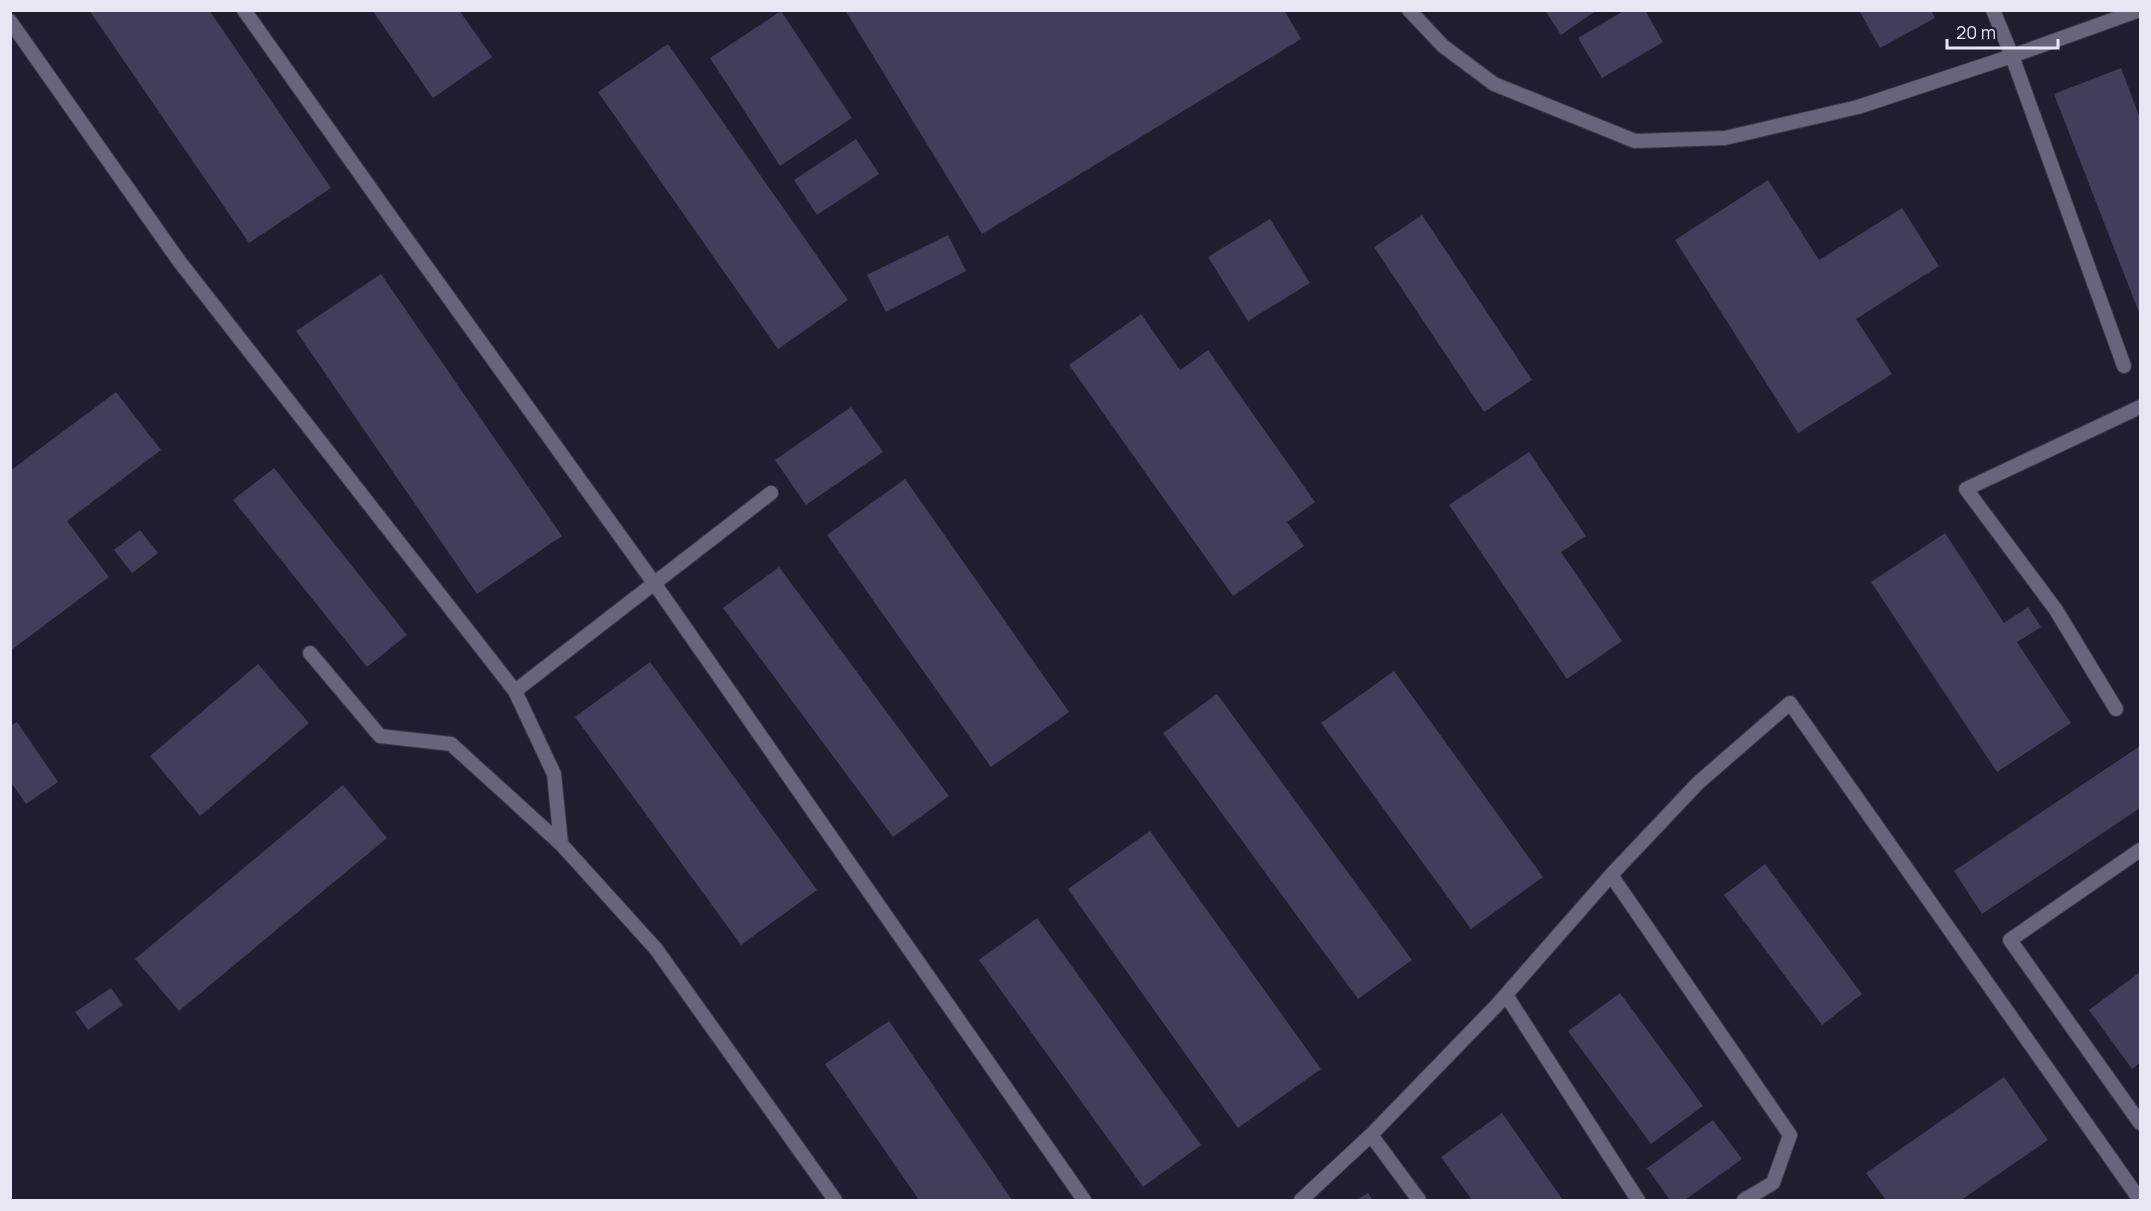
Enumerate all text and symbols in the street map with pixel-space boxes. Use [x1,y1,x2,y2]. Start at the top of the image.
scale bar [1947,12,2058,50]
text: 20 m [1956,20,1996,44]

